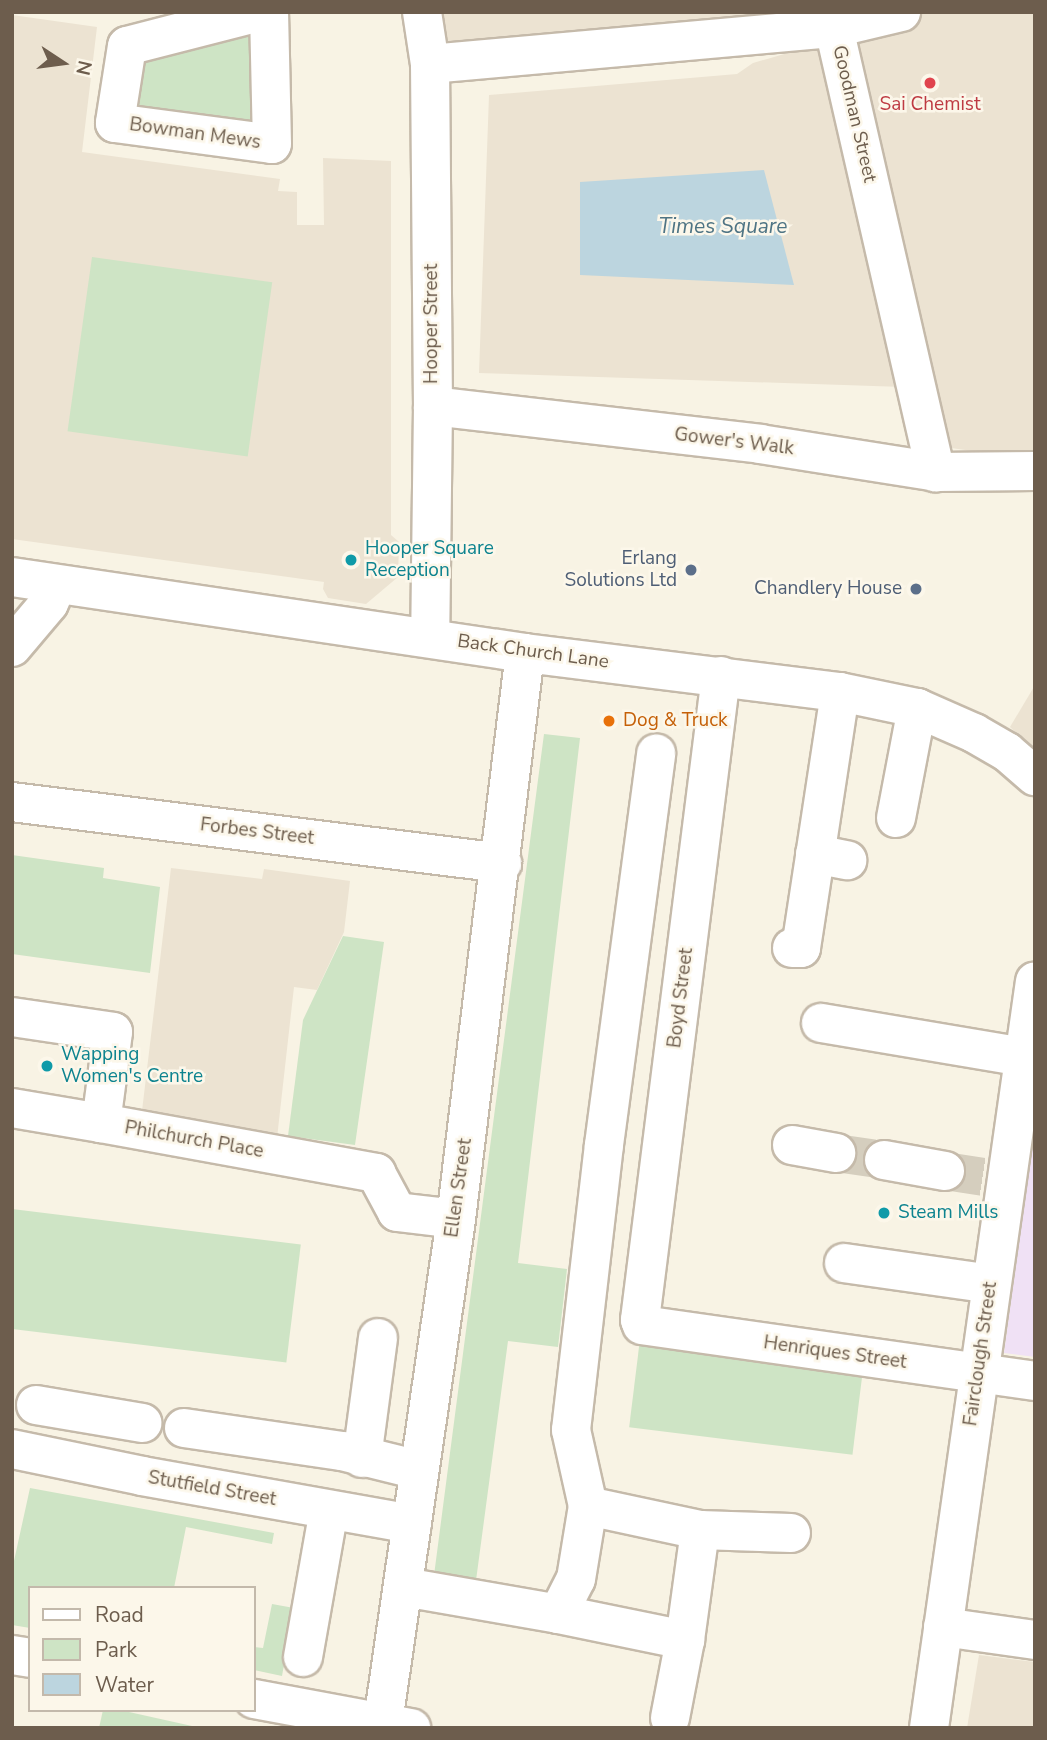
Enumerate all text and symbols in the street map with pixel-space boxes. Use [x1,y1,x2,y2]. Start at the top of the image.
north arrow [28,28,98,98]
street label: Goodman Street [827,43,881,185]
text: N [69,58,98,78]
marker: Sai Chemist [922,75,938,91]
place label: Sai Chemist [879,94,981,116]
street label: Bowman Mews [128,113,262,155]
water label: Times Square [659,213,787,239]
street label: Hooper Street [421,264,443,384]
street label: Gower's Walk [673,423,795,461]
place label: Hooper Square Reception [365,538,494,582]
place label: Erlang Solutions Ltd [565,548,677,592]
marker: Hooper Square Reception [343,552,359,568]
marker: Erlang Solutions Ltd [683,562,699,578]
place label: Chandlery House [754,578,902,600]
marker: Chandlery House [908,581,924,597]
street label: Back Church Lane [456,630,610,674]
place label: Dog & Truck [623,710,727,732]
marker: Dog & Truck [601,713,617,729]
street label: Forbes Street [199,814,315,850]
street label: Boyd Street [664,947,698,1049]
place label: Wapping Women's Centre [61,1044,203,1088]
marker: Wapping Women's Centre [39,1058,55,1074]
street label: Philchurch Place [123,1117,265,1163]
street label: Ellen Street [441,1137,477,1239]
place label: Steam Mills [898,1202,998,1224]
marker: Steam Mills [876,1205,892,1221]
street label: Fairclough Street [960,1280,1002,1428]
street label: Henriques Street [762,1332,908,1374]
street label: Stutfield Street [146,1467,278,1511]
legend [28,1586,256,1712]
text: Road [95,1601,144,1629]
text: Park [95,1636,137,1664]
text: Water [95,1671,154,1699]

